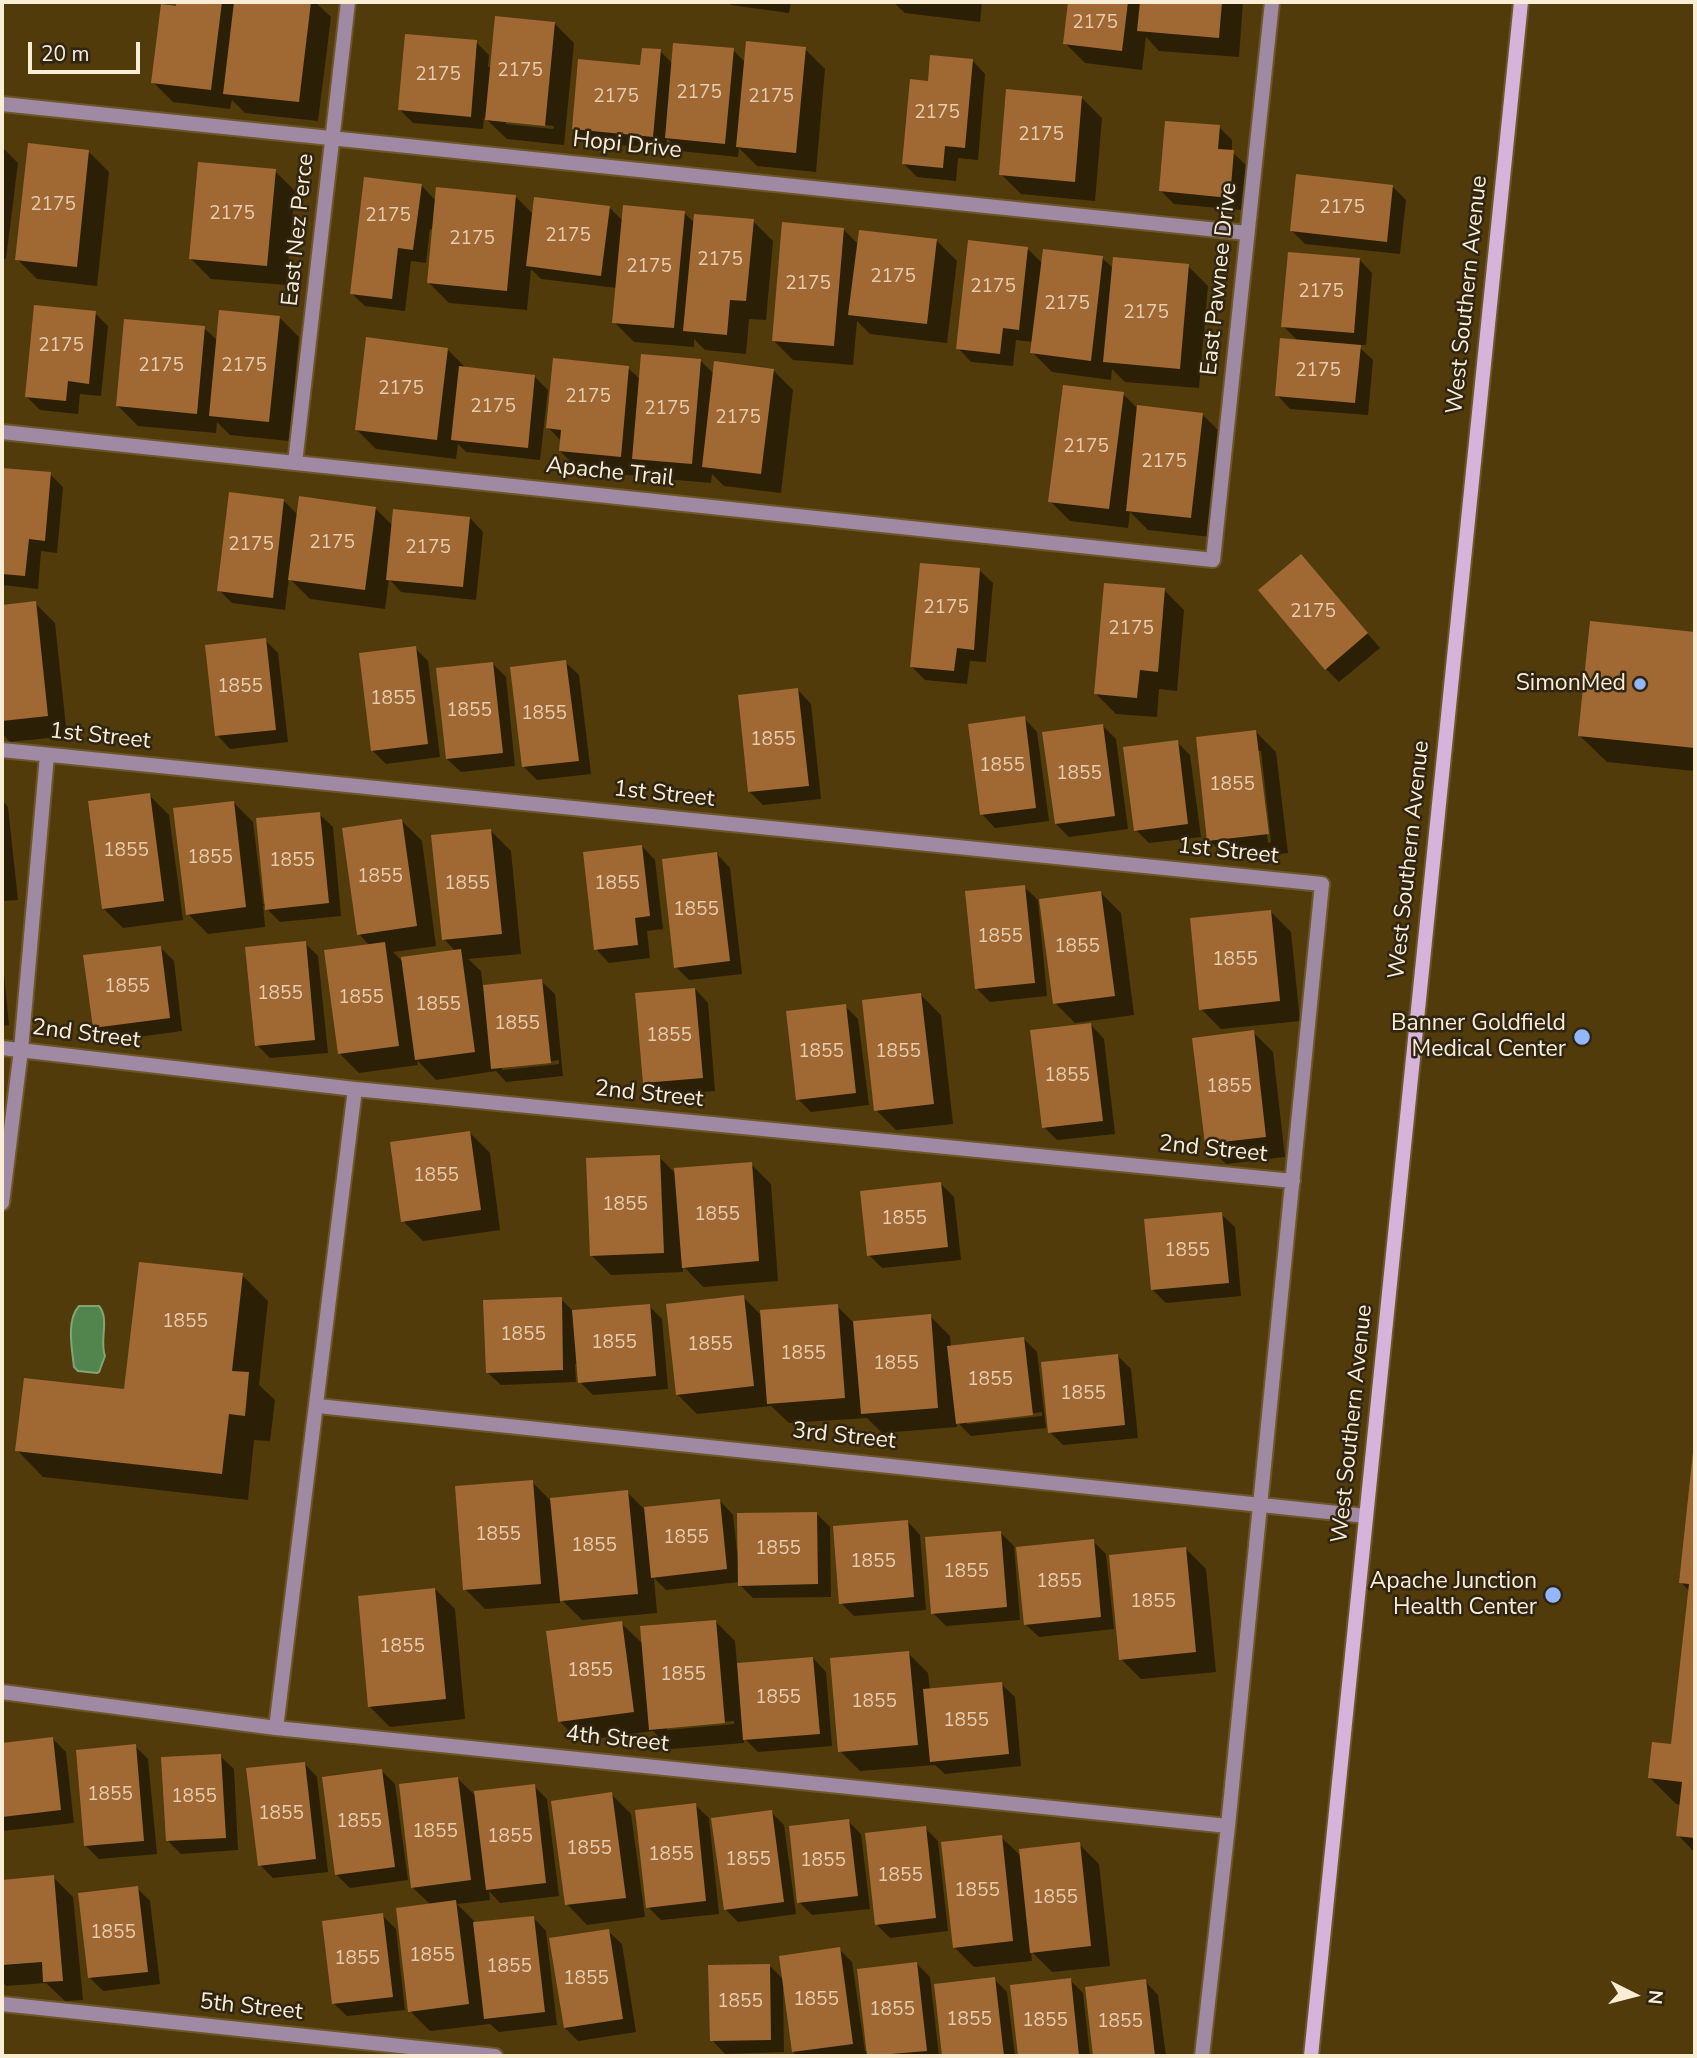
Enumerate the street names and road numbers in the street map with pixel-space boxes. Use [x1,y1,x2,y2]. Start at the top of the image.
street label: Hopi Drive [571,127,683,165]
street label: East Nez Perce [277,152,321,308]
street label: West Southern Avenue [1442,174,1494,416]
street label: East Pawnee Drive [1196,181,1244,377]
street label: Apache Trail [545,453,675,493]
street label: 1st Street [48,718,152,756]
street label: West Southern Avenue [1384,739,1436,981]
street label: 1st Street [612,776,716,814]
street label: 1st Street [1176,833,1280,871]
street label: 2nd Street [30,1015,142,1055]
street label: 2nd Street [593,1076,705,1114]
street label: 2nd Street [1157,1131,1269,1169]
street label: West Southern Avenue [1327,1303,1379,1545]
street label: 3rd Street [791,1418,897,1456]
street label: 4th Street [564,1721,670,1759]
street label: 5th Street [198,1989,304,2027]

